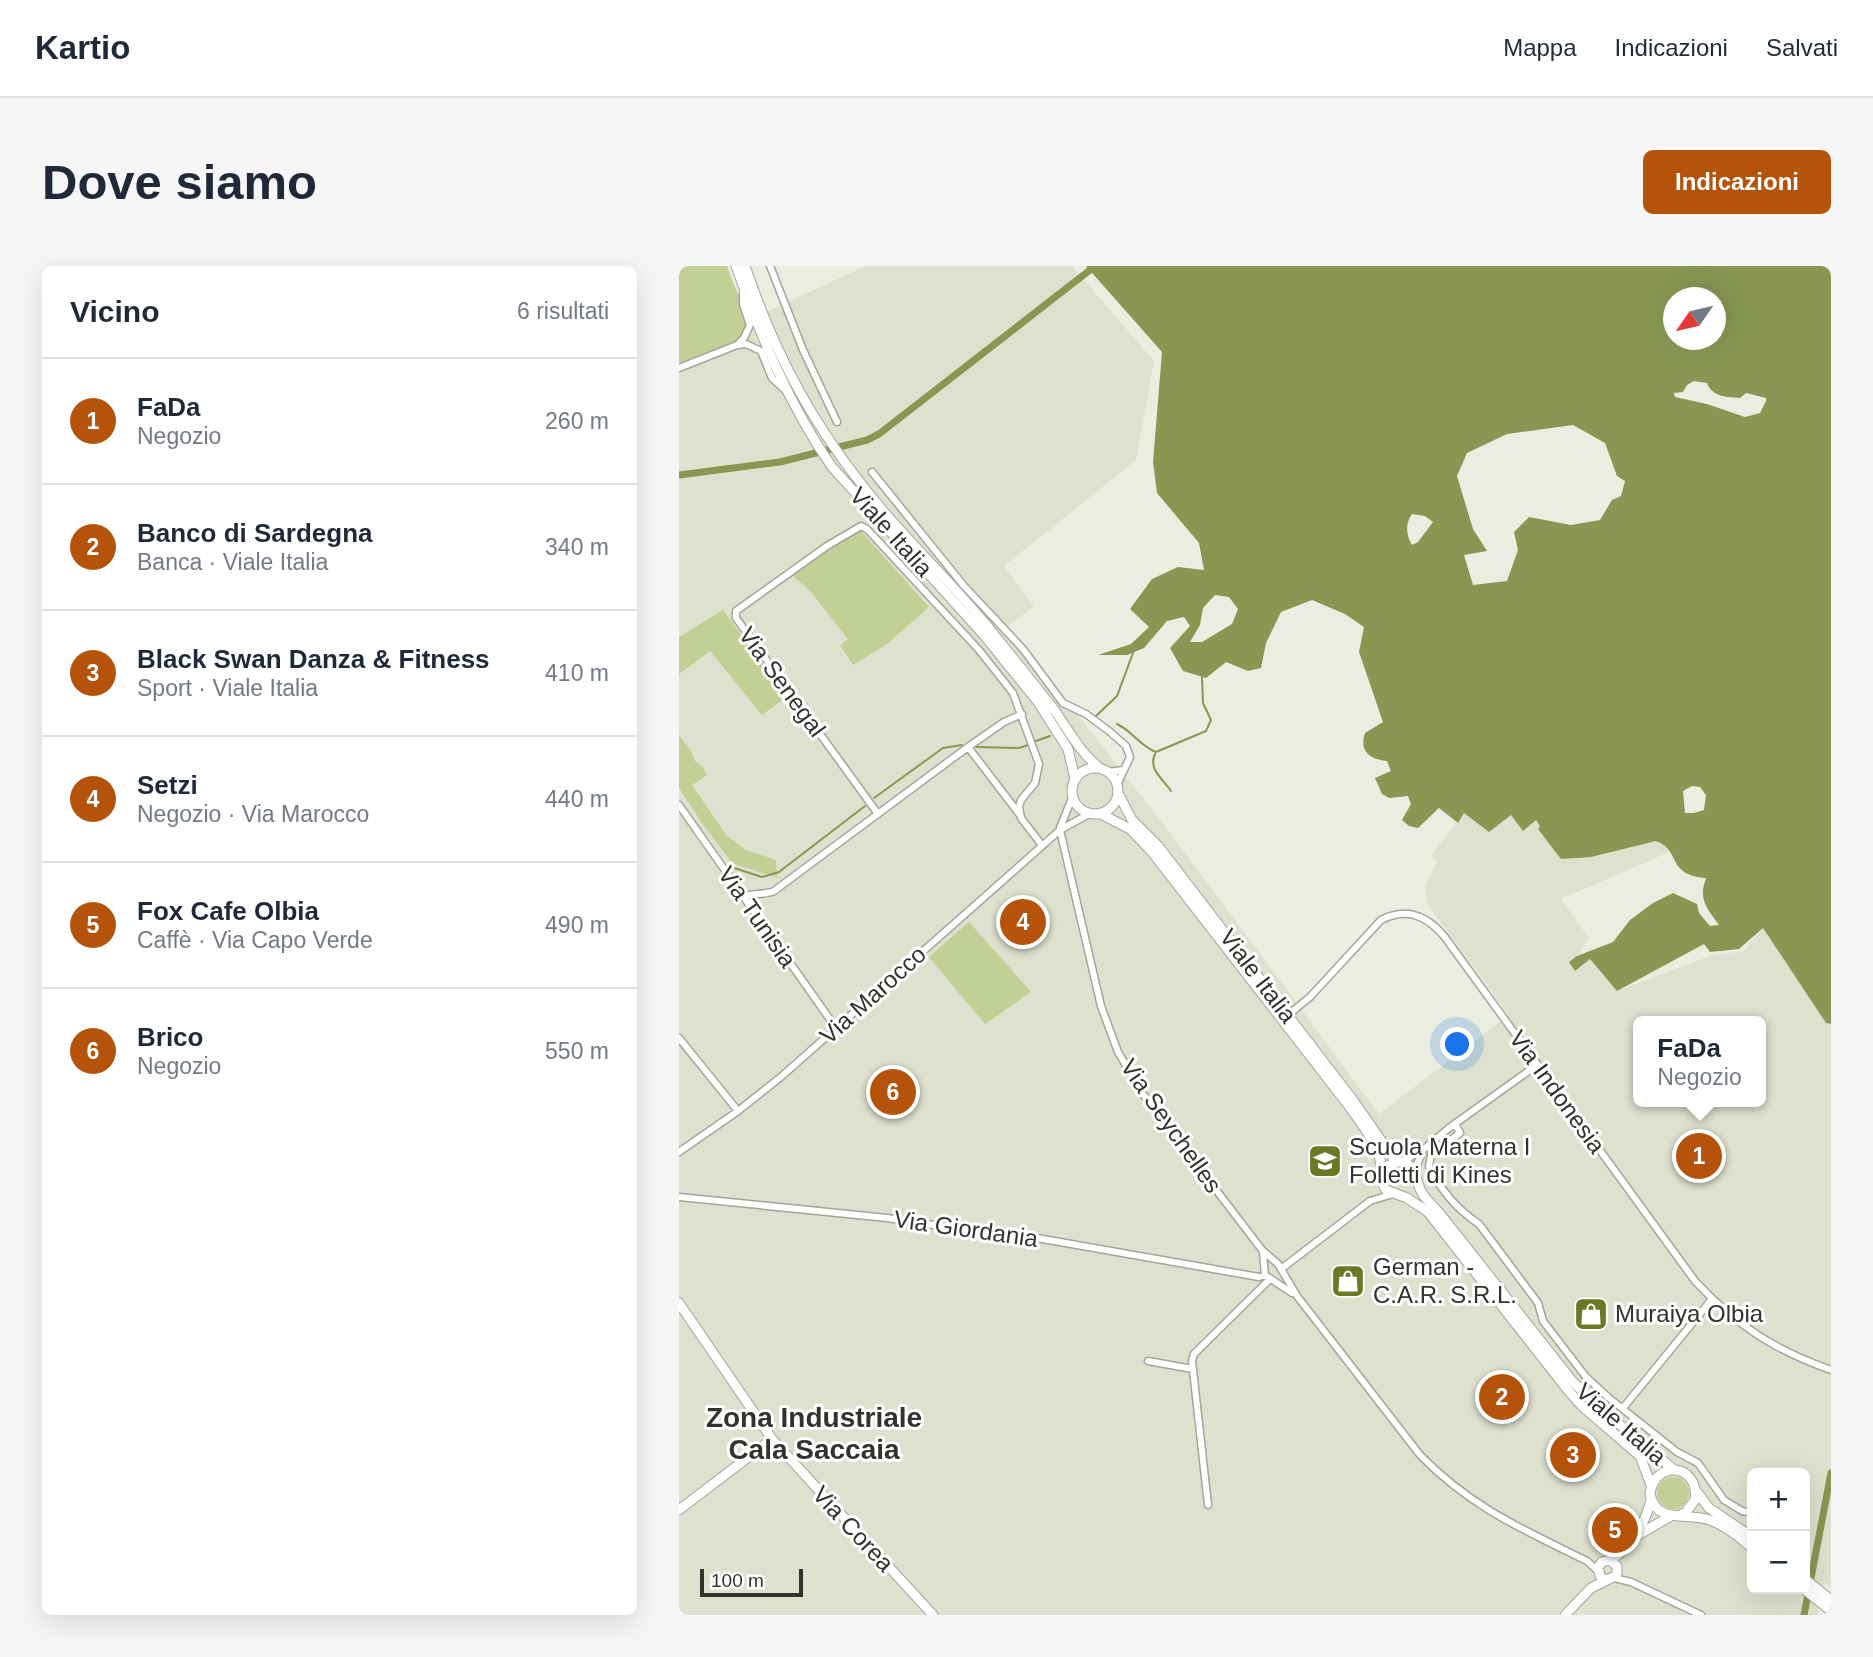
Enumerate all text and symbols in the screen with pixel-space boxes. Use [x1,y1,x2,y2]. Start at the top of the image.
text: Kartio [35,29,130,66]
text: Mappa [1503,34,1577,61]
text: Indicazioni [1615,34,1728,61]
text: Salvati [1766,34,1838,61]
button: Indicazioni [1643,150,1831,214]
text: Dove siamo [42,155,317,209]
north arrow [1663,287,1726,350]
text: Vicino [70,295,159,328]
text: 6 risultati [517,298,609,324]
text: FaDa [137,392,201,422]
text: 1 [87,408,99,434]
text: 260 m [545,408,609,434]
text: Negozio [137,423,221,449]
street label: Viale Italia [844,482,939,582]
text: Banco di Sardegna [137,518,373,548]
text: 2 [87,534,99,560]
text: 340 m [545,534,609,560]
text: Banca · Viale Italia [137,549,328,575]
street label: Via Senegal [734,622,831,742]
text: Black Swan Danza & Fitness [137,644,490,674]
text: 3 [87,660,99,686]
text: 410 m [545,660,609,686]
text: Sport · Viale Italia [137,675,318,701]
text: Setzi [137,770,198,800]
text: 4 [87,786,99,812]
text: 440 m [545,786,609,812]
text: Negozio · Via Marocco [137,801,369,827]
street label: Via Tunisia [713,861,802,973]
text: Fox Cafe Olbia [137,896,319,926]
pin: 4 [1000,896,1046,948]
text: 5 [87,912,99,938]
text: 490 m [545,912,609,938]
street label: Viale Italia [1214,924,1303,1028]
text: Caffè · Via Capo Verde [137,927,373,953]
street label: Via Marocco [814,940,931,1049]
popup [1633,1016,1766,1107]
text: Brico [137,1022,203,1052]
street label: Via Indonesia [1504,1025,1611,1159]
your location [1440,1027,1474,1061]
text: FaDa [1657,1033,1721,1063]
text: 6 [87,1038,99,1064]
text: 550 m [545,1038,609,1064]
text: Negozio [137,1053,221,1079]
street label: Via Seychelles [1115,1054,1227,1198]
text: Negozio [1657,1064,1742,1090]
pin: 6 [870,1066,916,1118]
pin: 1 [1676,1130,1722,1182]
place label: Scuola Materna I Folletti di Kines [1349,1133,1530,1188]
school or university icon: Scuola Materna I Folletti di Kines [1306,1142,1344,1180]
street label: Via Giordania [892,1205,1040,1252]
place label: German - C.A.R. S.R.L. [1373,1253,1517,1308]
shop icon: German - C.A.R. S.R.L. [1329,1262,1367,1300]
shop icon: Muraiya Olbia [1572,1295,1610,1333]
place label: Muraiya Olbia [1615,1300,1764,1327]
pin: 2 [1479,1371,1525,1423]
street label: Viale Italia [1571,1377,1672,1470]
district label: Zona Industriale Cala Saccaia [706,1402,922,1465]
pin: 3 [1550,1429,1596,1481]
map controls [1747,1468,1810,1594]
button: + [1747,1468,1810,1531]
street label: Via Corea [807,1481,900,1577]
pin: 5 [1592,1504,1638,1556]
button: − [1747,1531,1810,1594]
scale bar [700,1566,803,1598]
text: 100 m [711,1570,764,1591]

